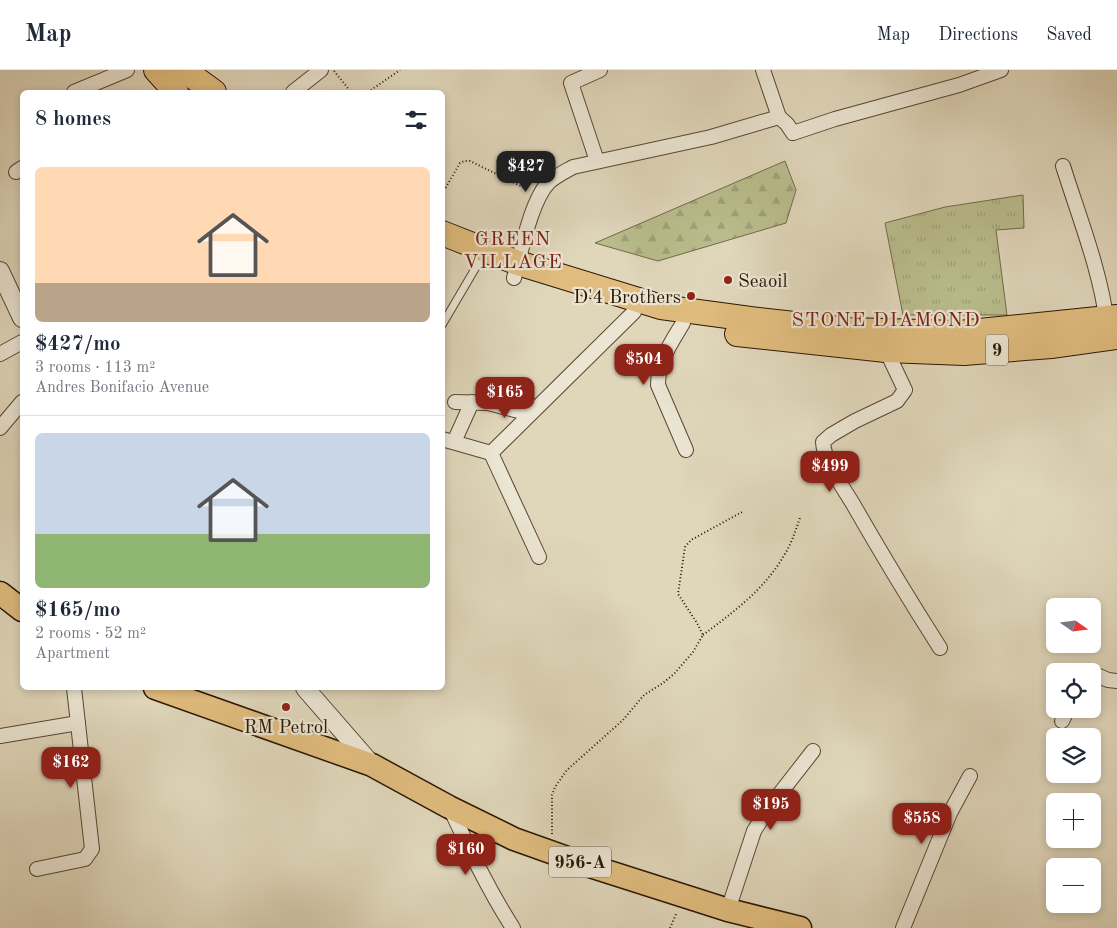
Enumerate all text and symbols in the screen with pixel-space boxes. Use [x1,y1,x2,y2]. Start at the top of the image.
text: Map [25,23,72,47]
text: Map [877,26,910,44]
text: Directions [938,26,1018,44]
text: Saved [1046,26,1092,44]
icon: filters [402,106,430,134]
text: 8 homes [35,109,111,130]
pin: $427 [496,150,556,193]
text: $427 [507,159,545,175]
icon: home [188,200,278,290]
district label: GREEN VILLAGE [463,230,563,273]
place label: Seaoil [738,273,788,292]
marker: Seaoil [722,274,734,286]
place label: D'4 Brothers [573,289,681,308]
marker: D'4 Brothers [685,290,697,302]
district label: STONE DIAMOND [792,311,981,331]
text: $427/mo [35,334,121,355]
road number: 9 [986,334,1008,366]
pin: $504 [614,344,674,386]
text: $504 [625,352,663,368]
text: 3 rooms · 113 m² [35,360,155,376]
pin: $165 [475,376,535,419]
text: Andres Bonifacio Avenue [35,380,209,396]
text: $165 [486,385,524,401]
pin: $499 [800,450,860,493]
text: $499 [811,459,849,475]
icon: home [188,465,278,555]
north arrow [1046,598,1101,652]
map controls [1046,598,1101,913]
text: $165/mo [35,600,121,621]
text: 2 rooms · 52 m² [35,626,146,642]
text: Apartment [35,646,110,662]
button: locate [1046,663,1101,718]
marker: RM Petrol [280,701,292,713]
place label: RM Petrol [244,719,328,738]
button: layers [1046,728,1101,783]
pin: $162 [41,746,101,789]
text: $162 [52,755,90,771]
pin: $195 [741,788,801,831]
button: + [1046,793,1101,848]
text: $195 [752,797,790,813]
pin: $558 [892,802,952,845]
text: $558 [903,811,941,827]
pin: $160 [436,834,496,876]
text: $160 [447,842,485,858]
road number: 956-A [549,846,611,878]
button: − [1046,858,1101,913]

